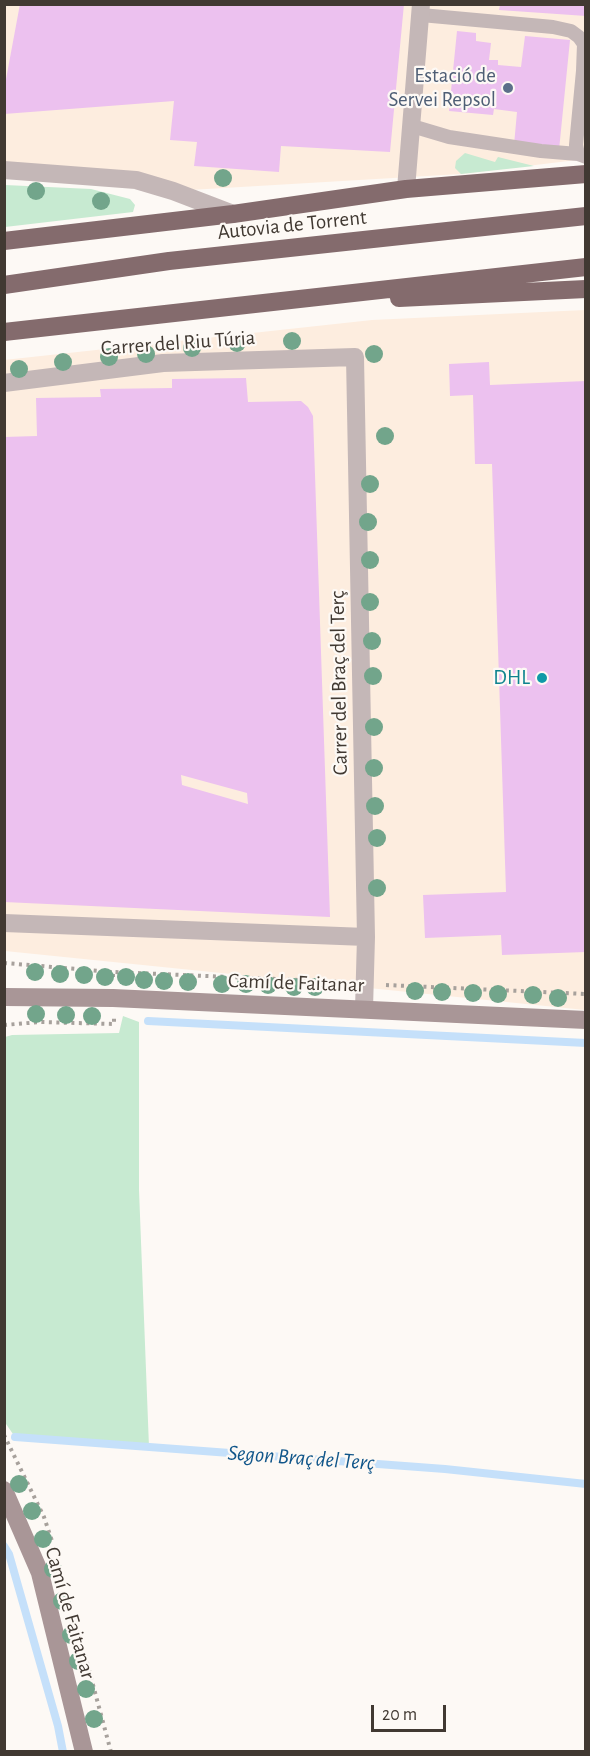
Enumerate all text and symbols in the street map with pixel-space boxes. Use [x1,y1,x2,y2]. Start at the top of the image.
place label: Estació de Servei Repsol [388,63,496,113]
marker: Estació de Servei Repsol [501,81,515,95]
street label: Autovia de Torrent [216,205,368,245]
street label: Carrer del Riu Túria [100,325,256,361]
street label: Carrer del Braç del Terç [325,590,353,776]
place label: DHL [493,665,530,691]
marker: DHL [535,671,549,685]
street label: Camí de Faitanar [227,968,365,998]
water label: Segon Braç del Terç [227,1440,375,1476]
street label: Camí de Faitanar [39,1544,101,1682]
scale bar [374,1693,449,1731]
text: 20 m [382,1706,417,1724]

